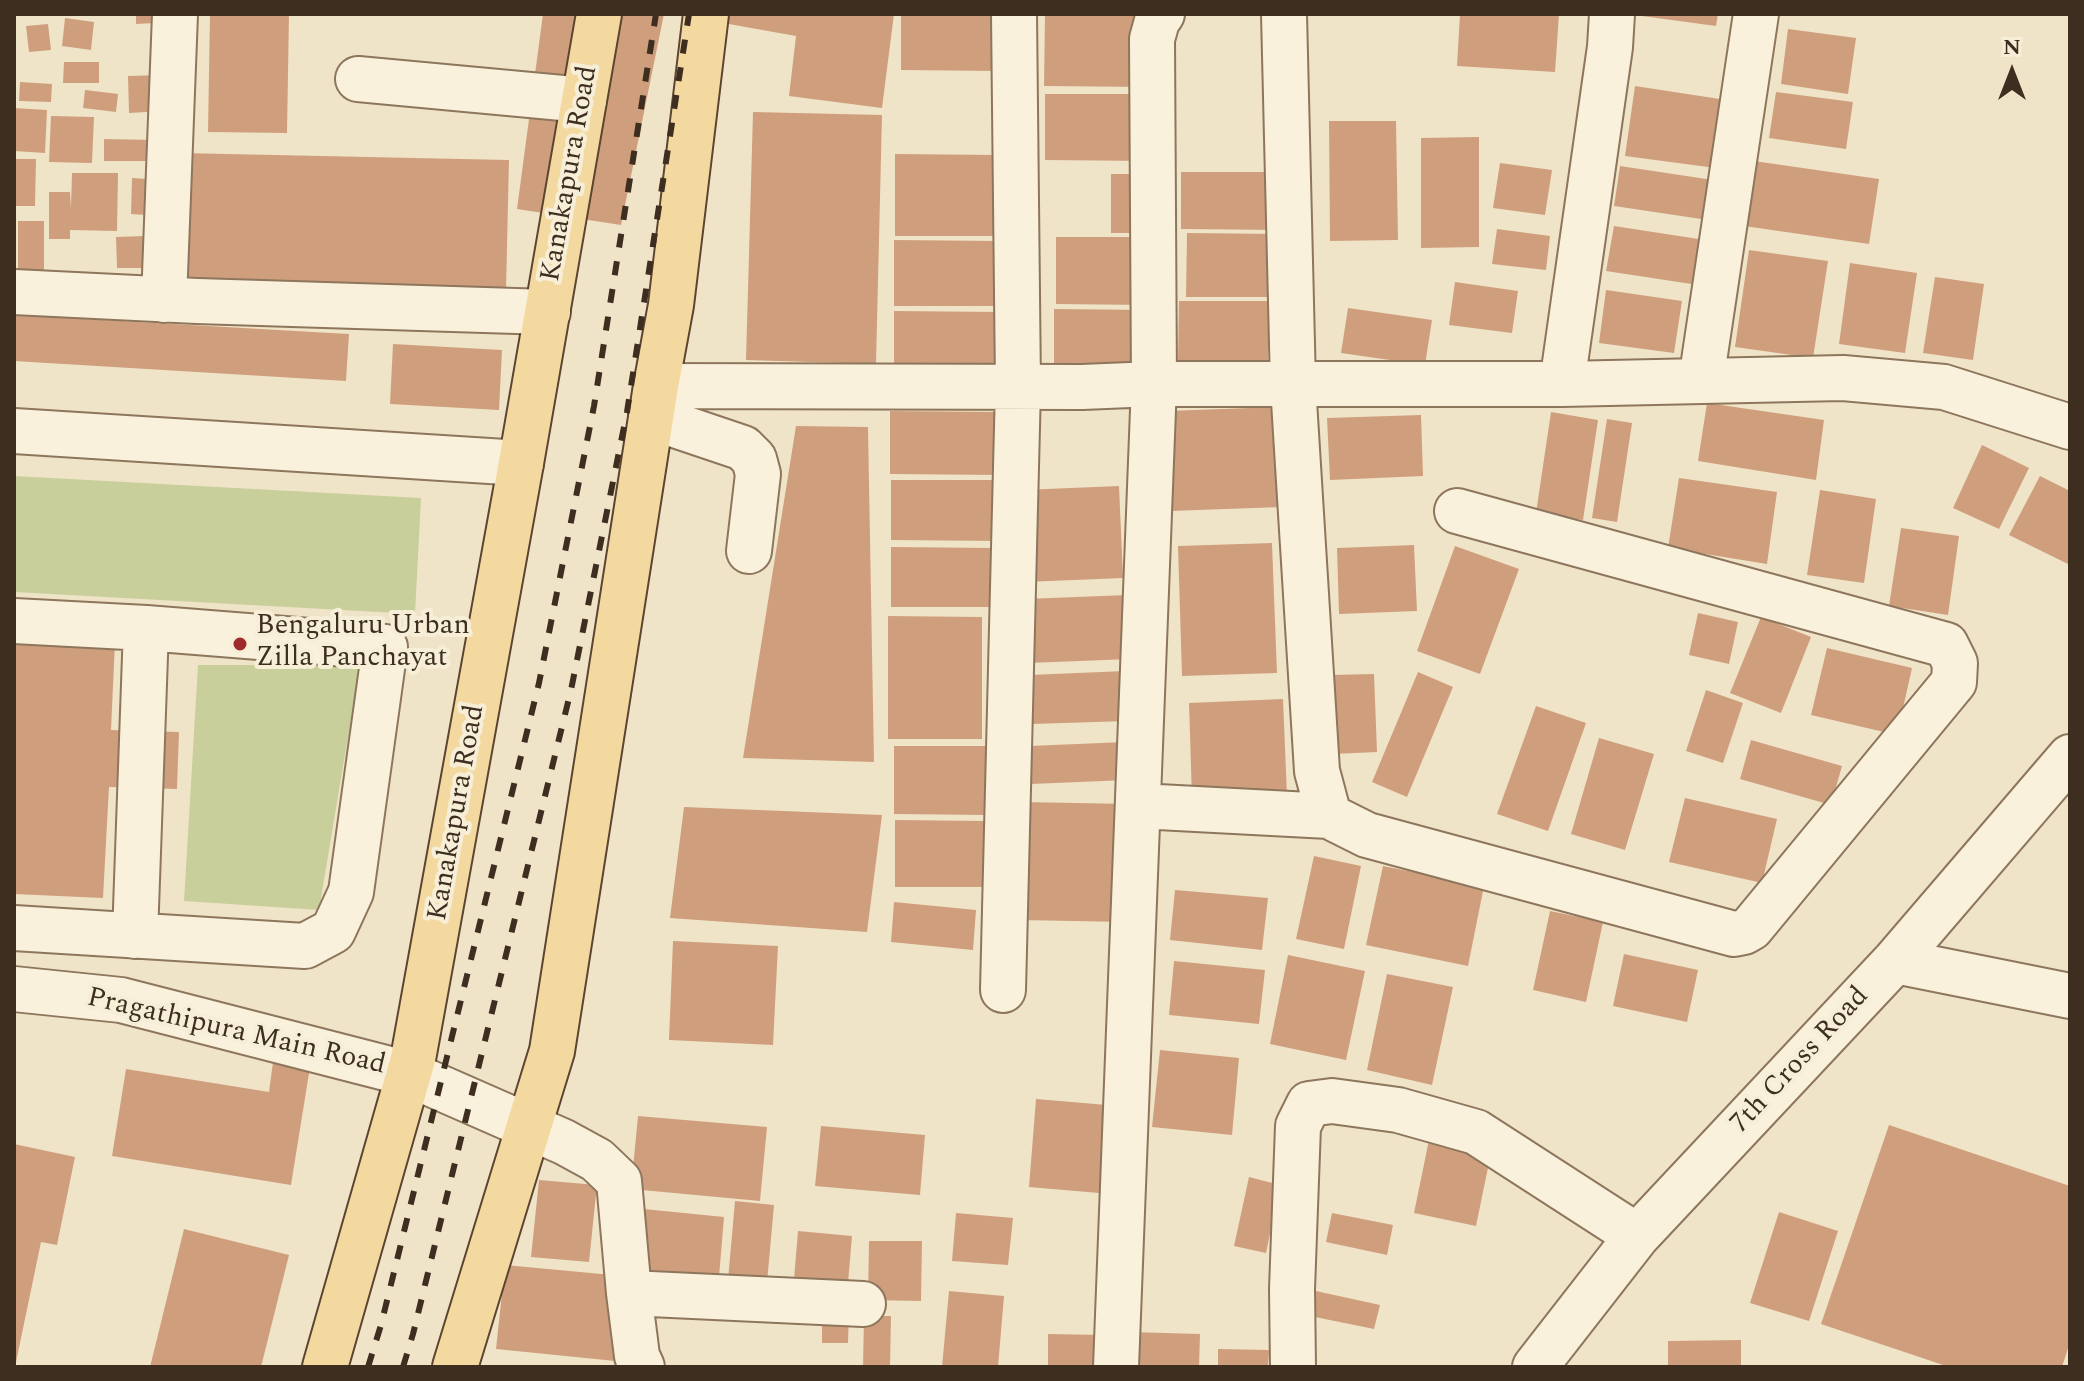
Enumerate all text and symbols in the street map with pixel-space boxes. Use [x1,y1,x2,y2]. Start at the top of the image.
text: N [2003,31,2021,64]
north arrow [1972,32,2052,112]
street label: Kanakapura Road [535,63,607,285]
place label: Bengaluru Urban Zilla Panchayat [256,611,470,677]
marker: Bengaluru Urban Zilla Panchayat [231,635,249,653]
street label: Kanakapura Road [422,702,494,924]
street label: 7th Cross Road [1725,981,1877,1141]
street label: Pragathipura Main Road [83,982,389,1084]

